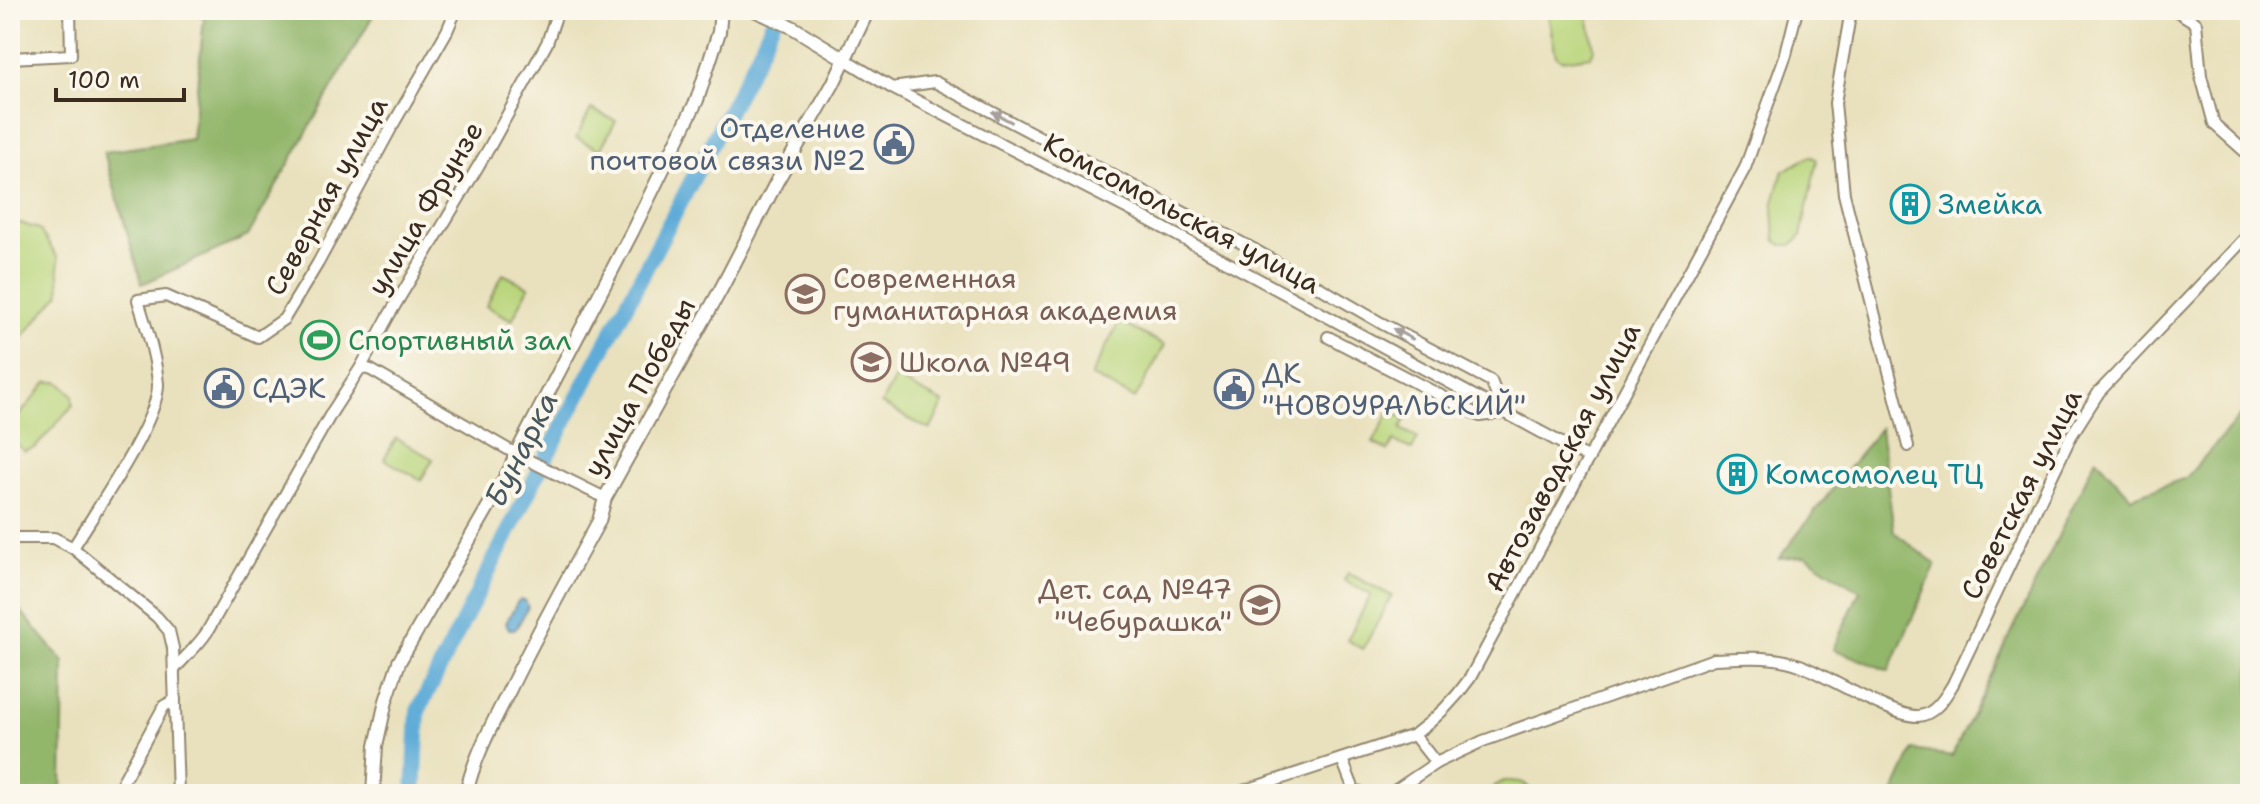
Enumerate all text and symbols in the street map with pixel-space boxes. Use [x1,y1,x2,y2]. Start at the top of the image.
scale bar [56,52,184,102]
text: 100 m [68,64,140,96]
street label: Северная улица [256,90,396,302]
place label: Отделение почтовой связи №2 [589,109,866,179]
one-way arrow [991,110,1013,124]
street label: улица Фрунзе [358,114,492,302]
public building icon: Отделение почтовой связи №2 [873,123,915,165]
street label: Комсомольская улица [1037,124,1327,302]
building icon: Змейка [1889,183,1931,225]
place label: Змейка [1938,185,2042,223]
place label: Современная гуманитарная академия [833,259,1178,329]
school or university icon: Современная гуманитарная академия [784,273,826,315]
street label: улица Победы [574,291,704,483]
street label: Автозаводская улица [1475,316,1649,598]
sports icon: Спортивный зал [299,319,341,361]
place label: Спортивный зал [348,321,572,359]
one-way arrow [1392,328,1414,342]
school or university icon: Школа №49 [850,341,892,383]
place label: Школа №49 [899,343,1071,381]
place label: ДК "НОВОУРАЛЬСКИЙ" [1262,354,1526,424]
public building icon: СДЭК [203,367,245,409]
public building icon: ДК "НОВОУРАЛЬСКИЙ" [1213,368,1255,410]
place label: СДЭК [252,369,326,407]
street label: Советская улица [1952,382,2090,606]
water label: Бунарка [474,384,568,514]
building icon: Комсомолец ТЦ [1716,453,1758,495]
place label: Комсомолец ТЦ [1765,455,1984,493]
place label: Дет. сад №47 "Чебурашка" [1038,570,1232,640]
school or university icon: Дет. сад №47 "Чебурашка" [1239,584,1281,626]

